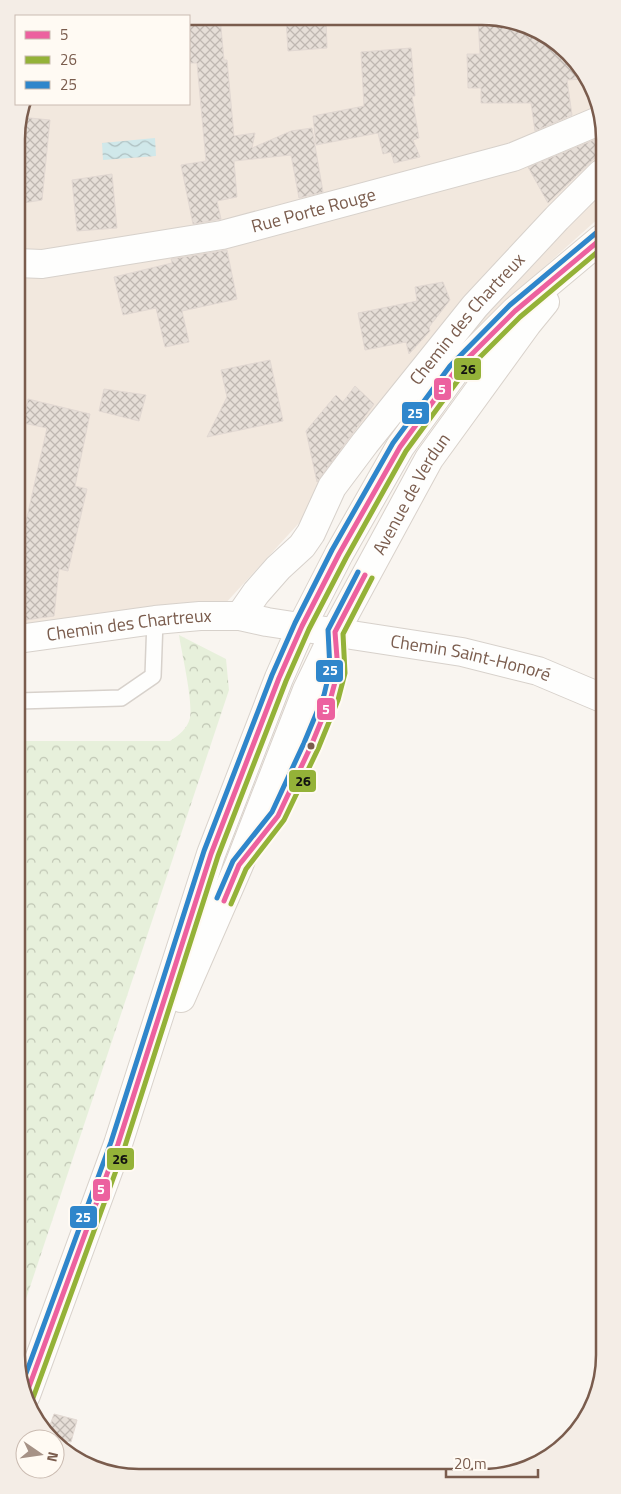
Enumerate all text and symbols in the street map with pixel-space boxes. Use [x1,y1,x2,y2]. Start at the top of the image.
legend [15,15,190,105]
text: 5 [60,23,68,46]
text: 26 [60,48,77,71]
text: 25 [60,73,77,96]
street label: Rue Porte Rouge [248,180,379,240]
street label: Chemin des Chartreux [403,247,531,391]
line badge: 26 [453,357,482,381]
text: 26 [460,358,476,379]
line badge: 5 [433,377,452,401]
text: 5 [438,378,446,399]
line badge: 25 [401,401,430,425]
text: 25 [407,402,423,423]
street label: Avenue de Verdun [365,427,457,560]
street label: Chemin des Chartreux [45,602,212,648]
street label: Chemin Saint-Honoré [389,627,555,688]
line badge: 25 [315,659,344,683]
text: 25 [322,659,338,680]
line badge: 5 [316,697,336,721]
text: 5 [322,698,330,719]
unlabelled marker [306,741,316,751]
line badge: 26 [288,769,317,793]
text: 26 [295,770,311,791]
line badge: 26 [106,1147,135,1171]
text: 26 [112,1148,128,1169]
line badge: 5 [92,1178,111,1202]
text: 5 [97,1178,105,1199]
line badge: 25 [69,1205,98,1229]
text: 25 [75,1206,91,1227]
north arrow [15,1429,65,1479]
scale bar [446,1446,538,1478]
text: N [42,1450,64,1464]
text: 20 m [454,1452,487,1475]

